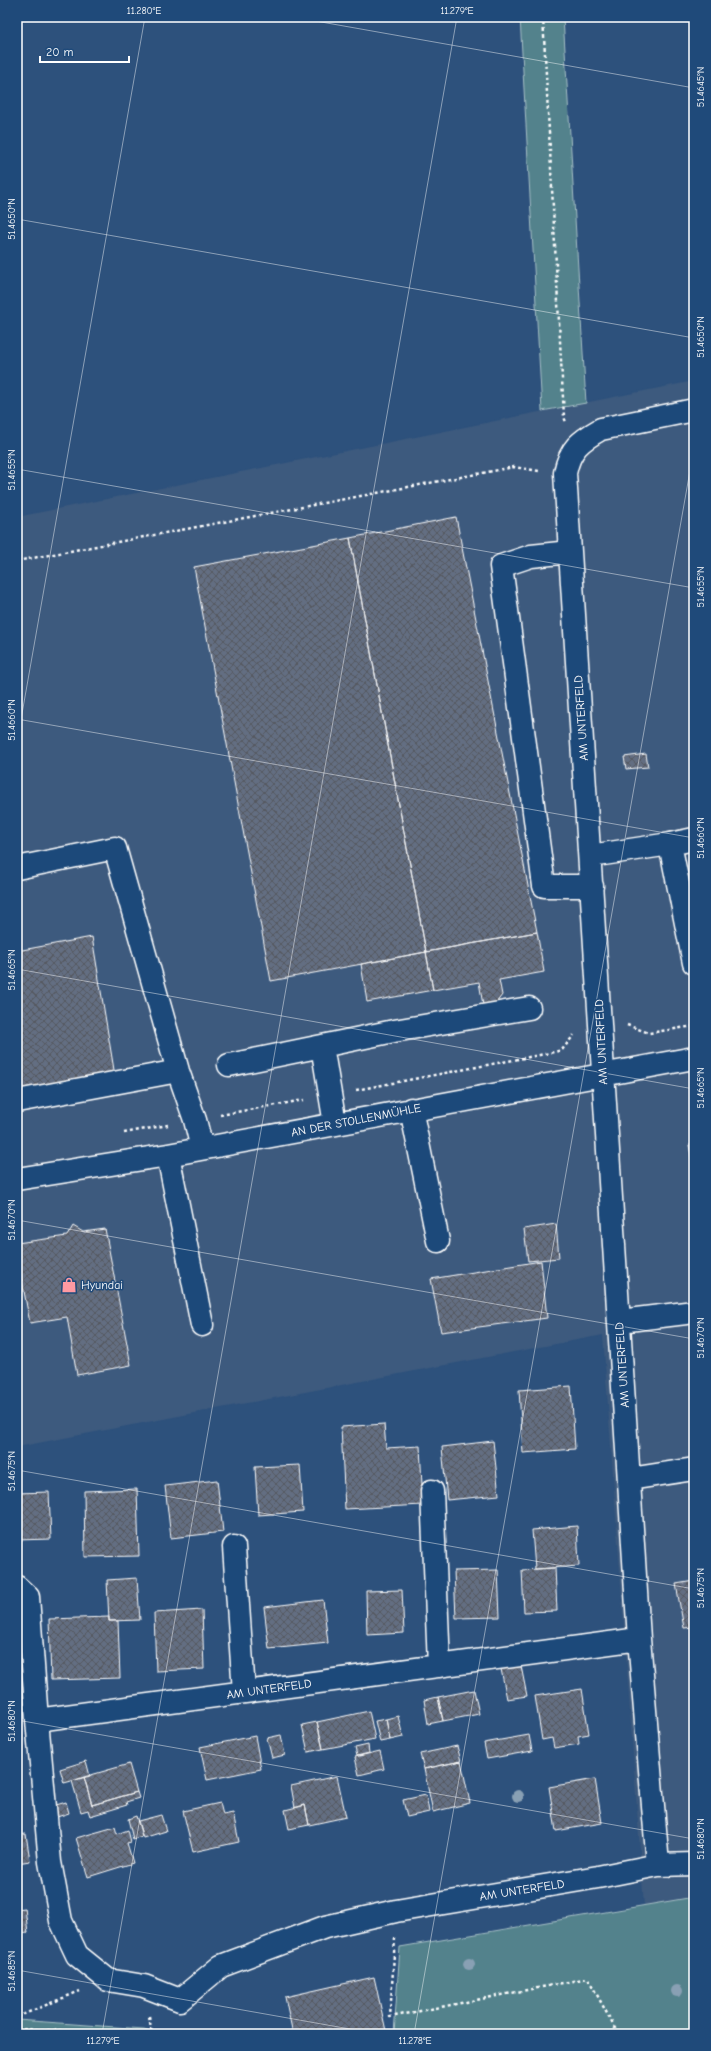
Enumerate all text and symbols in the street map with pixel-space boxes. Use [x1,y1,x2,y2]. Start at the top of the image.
text: 11.280°E [127,5,161,17]
text: 11.279°E [440,5,474,17]
scale bar [40,38,129,64]
text: 20 m [46,45,74,59]
text: 51.4645°N [695,67,707,107]
text: 51.4650°N [6,198,18,240]
text: 51.4650°N [695,316,707,358]
text: 51.4655°N [6,449,18,491]
text: 51.4655°N [695,566,707,608]
street label: AM UNTERFELD [571,675,591,761]
text: 51.4660°N [6,699,18,741]
text: 51.4660°N [695,817,707,859]
text: 51.4665°N [6,949,18,991]
street label: AM UNTERFELD [592,999,610,1085]
text: 51.4665°N [695,1067,707,1109]
street label: AN DER STOLLENMÜHLE [290,1101,422,1139]
text: 51.4670°N [6,1199,18,1241]
shop icon: Hyundai [60,1276,78,1294]
place label: Hyundai [81,1278,123,1292]
text: 51.4670°N [695,1317,707,1359]
street label: AM UNTERFELD [612,1322,632,1408]
text: 51.4675°N [6,1451,18,1491]
text: 51.4675°N [695,1568,707,1608]
street label: AM UNTERFELD [226,1676,312,1702]
text: 51.4680°N [6,1700,18,1742]
text: 51.4680°N [695,1818,707,1860]
street label: AM UNTERFELD [479,1876,565,1904]
text: 51.4685°N [6,1951,18,1991]
text: 11.279°E [86,2035,120,2047]
text: 11.278°E [399,2035,432,2047]

